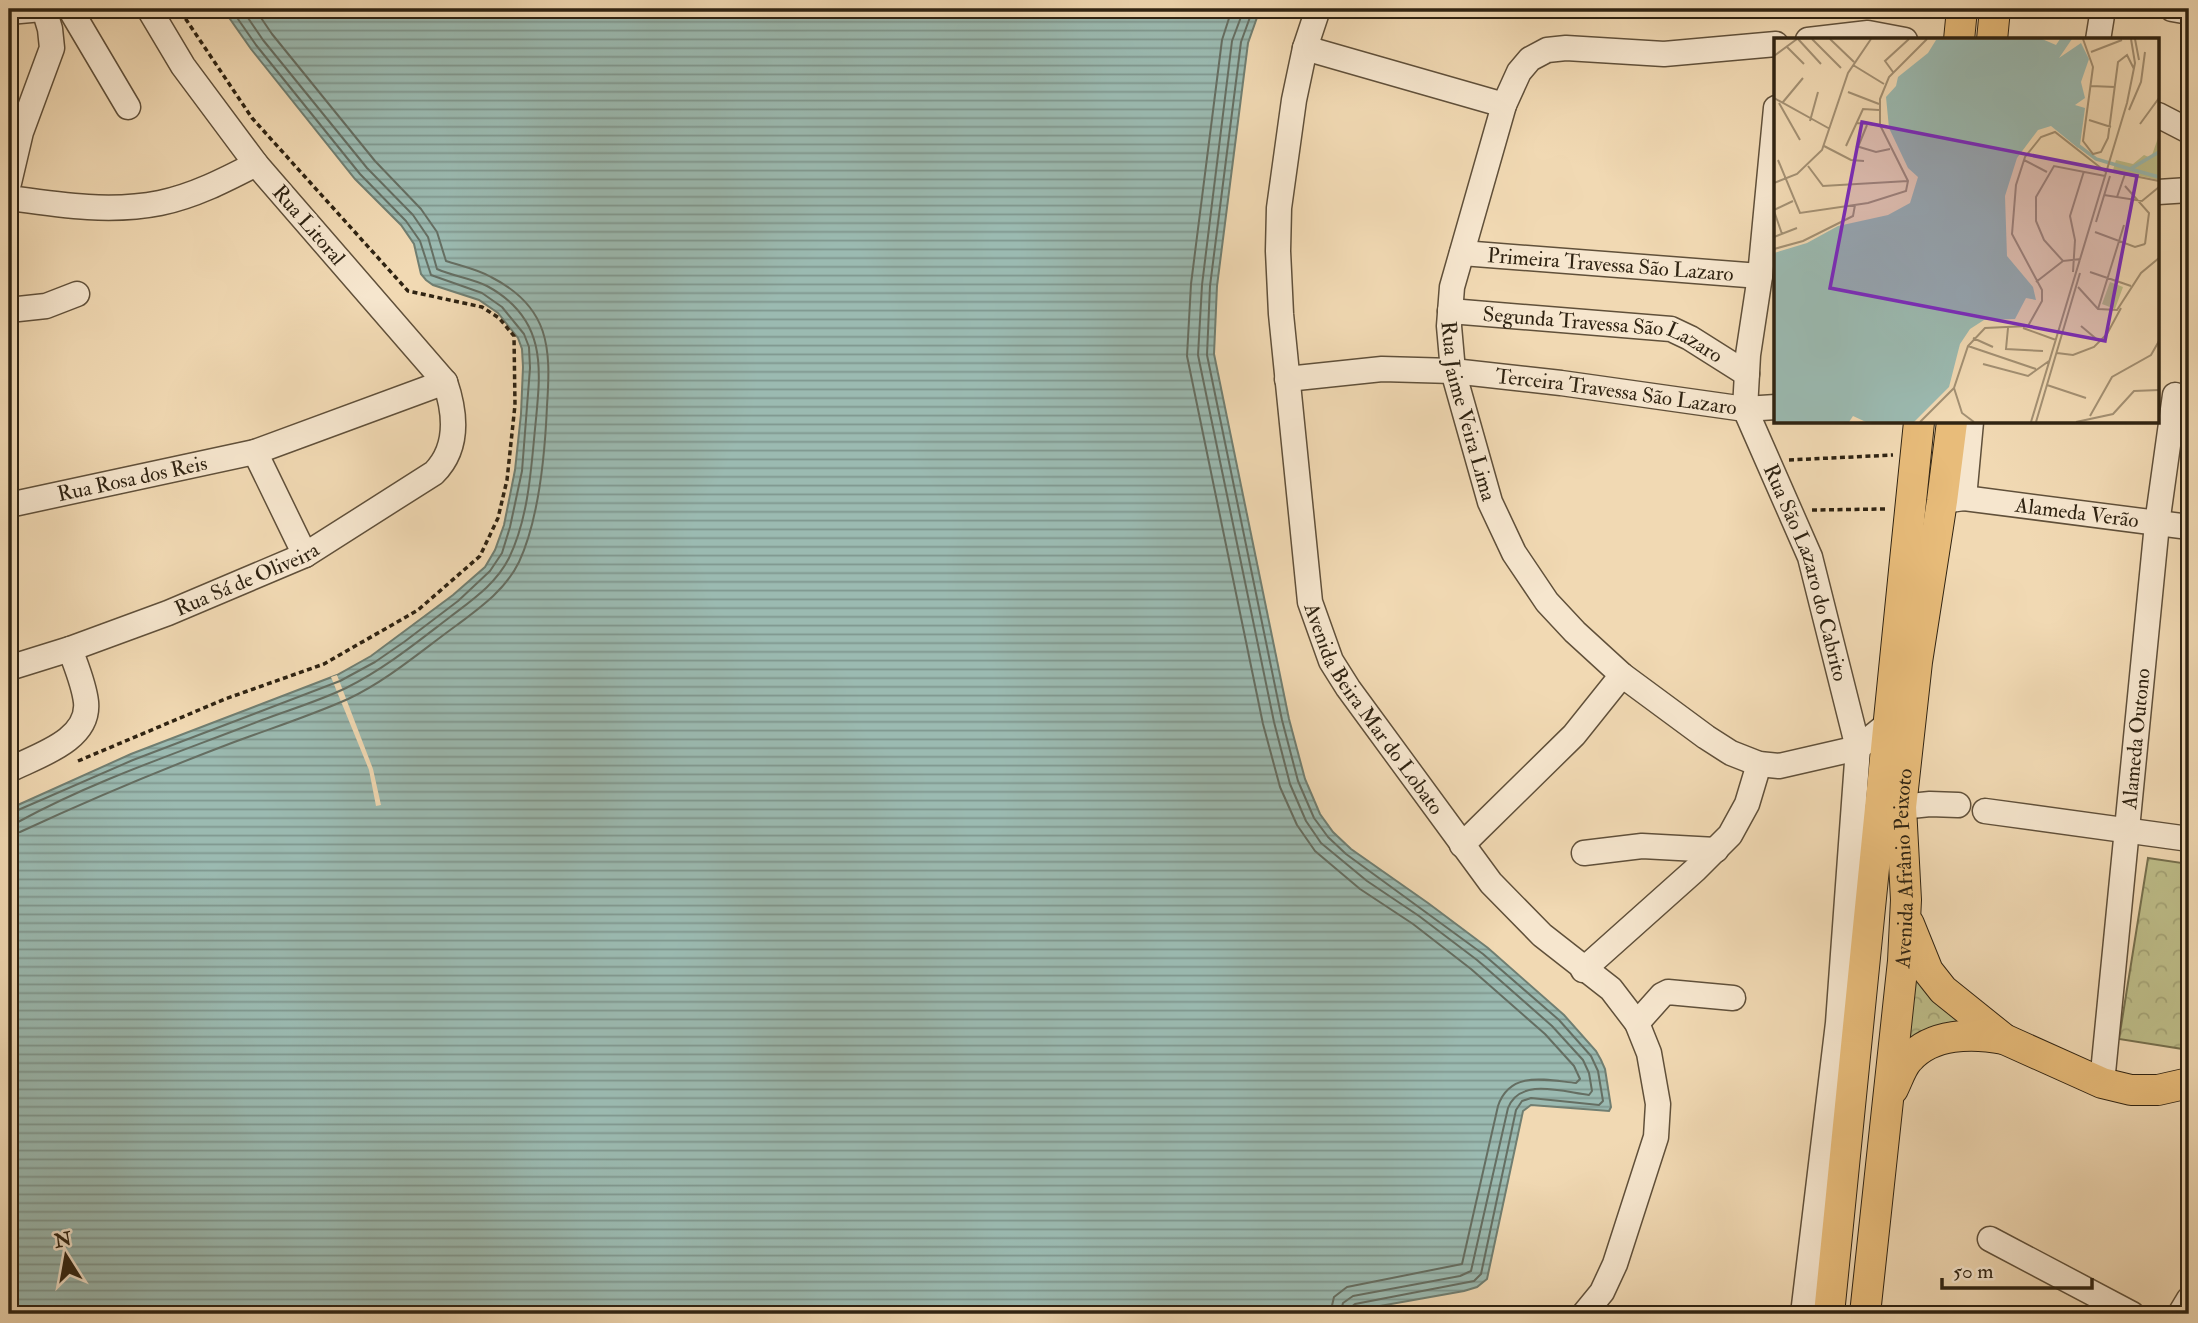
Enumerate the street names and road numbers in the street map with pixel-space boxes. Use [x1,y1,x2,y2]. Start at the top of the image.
street label: Rua Litoral [266,179,351,272]
street label: Primeira Travessa São Lazaro [1486,242,1735,288]
street label: Segunda Travessa São Lazaro [1482,301,1728,369]
street label: Rua Jaime Veira Lima [1435,320,1502,505]
street label: Terceira Travessa São Lazaro [1494,363,1738,422]
street label: Rua Rosa dos Reis [55,450,210,508]
street label: Rua São Lazaro do Cabrito [1757,460,1854,684]
street label: Alameda Verão [2013,492,2140,534]
street label: Rua Sá de Oliveira [171,536,325,623]
street label: Avenida Beira Mar do Lobato [1297,599,1449,820]
street label: Alameda Outono [2116,667,2157,811]
street label: Avenida Afrânio Peixoto [1888,767,1920,970]

